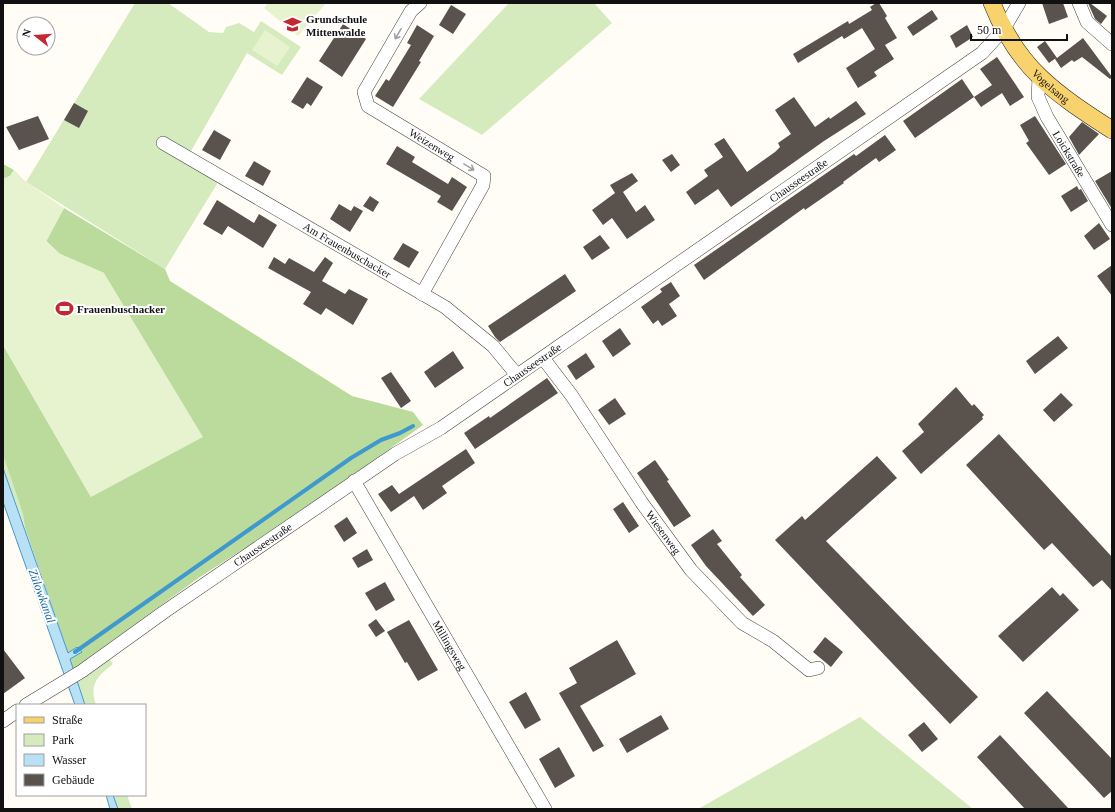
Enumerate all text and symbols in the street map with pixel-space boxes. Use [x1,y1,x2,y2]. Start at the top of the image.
place label: Grundschule Mittenwalde [306,13,367,38]
school or university icon: Grundschule Mittenwalde [283,15,303,35]
north arrow [16,16,56,56]
scale bar [971,16,1067,42]
text: 50 m [977,23,1002,37]
text: N [20,27,33,39]
one-way arrow [393,28,401,40]
street label: Vogelsang [1030,67,1072,106]
street label: Weizenweg [407,126,457,163]
street label: Loickstraße [1051,129,1088,179]
street label: Chausseestraße [767,156,830,205]
one-way arrow [463,163,475,171]
street label: Am Frauenbuschacker [301,220,393,280]
sports icon: Frauenbuschacker [54,299,74,319]
place label: Frauenbuschacker [77,303,165,315]
street label: Chausseestraße [501,341,563,389]
street label: Wiesenweg [644,508,684,557]
street label: Chausseestraße [231,520,294,569]
water label: Zülowkanal [26,567,58,626]
street label: Millingsweg [430,618,469,673]
legend [16,704,146,796]
text: Straße [52,713,83,727]
text: Park [52,733,74,747]
text: Wasser [52,753,86,767]
text: Gebäude [52,773,95,787]

